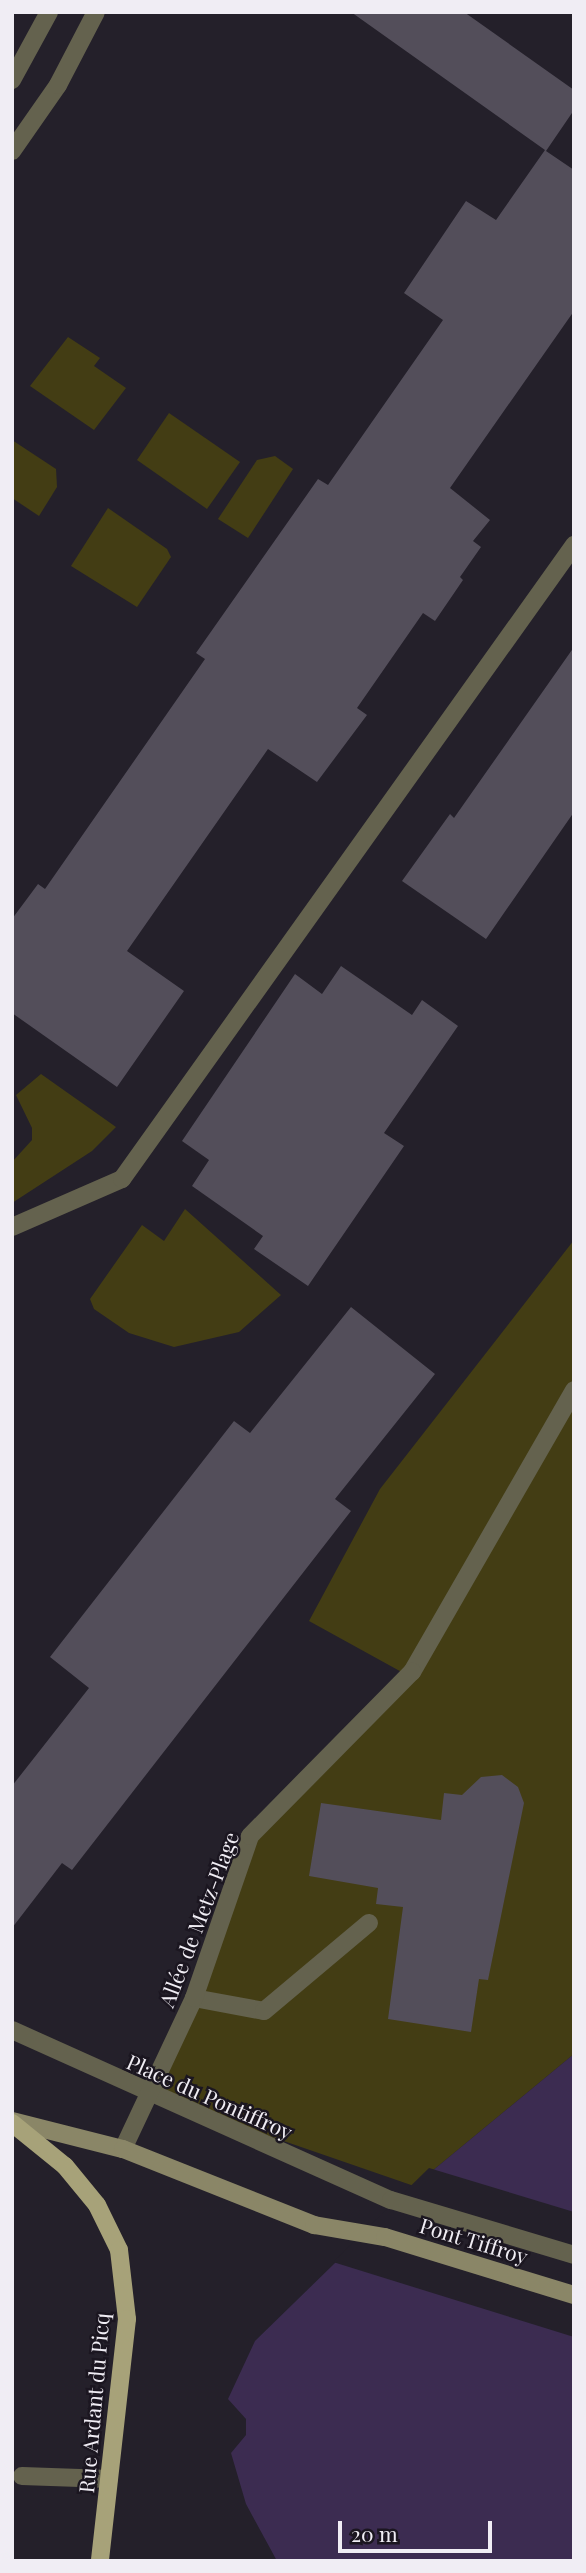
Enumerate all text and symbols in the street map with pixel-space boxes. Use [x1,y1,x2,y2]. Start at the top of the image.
street label: Allée de Metz-Plage [153,1828,243,2010]
street label: Place du Pontiffroy [123,2048,297,2144]
street label: Pont Tiffroy [417,2212,531,2268]
street label: Rue Ardant du Picq [73,2311,113,2495]
scale bar [341,2506,495,2550]
text: 20 m [351,2519,398,2547]

